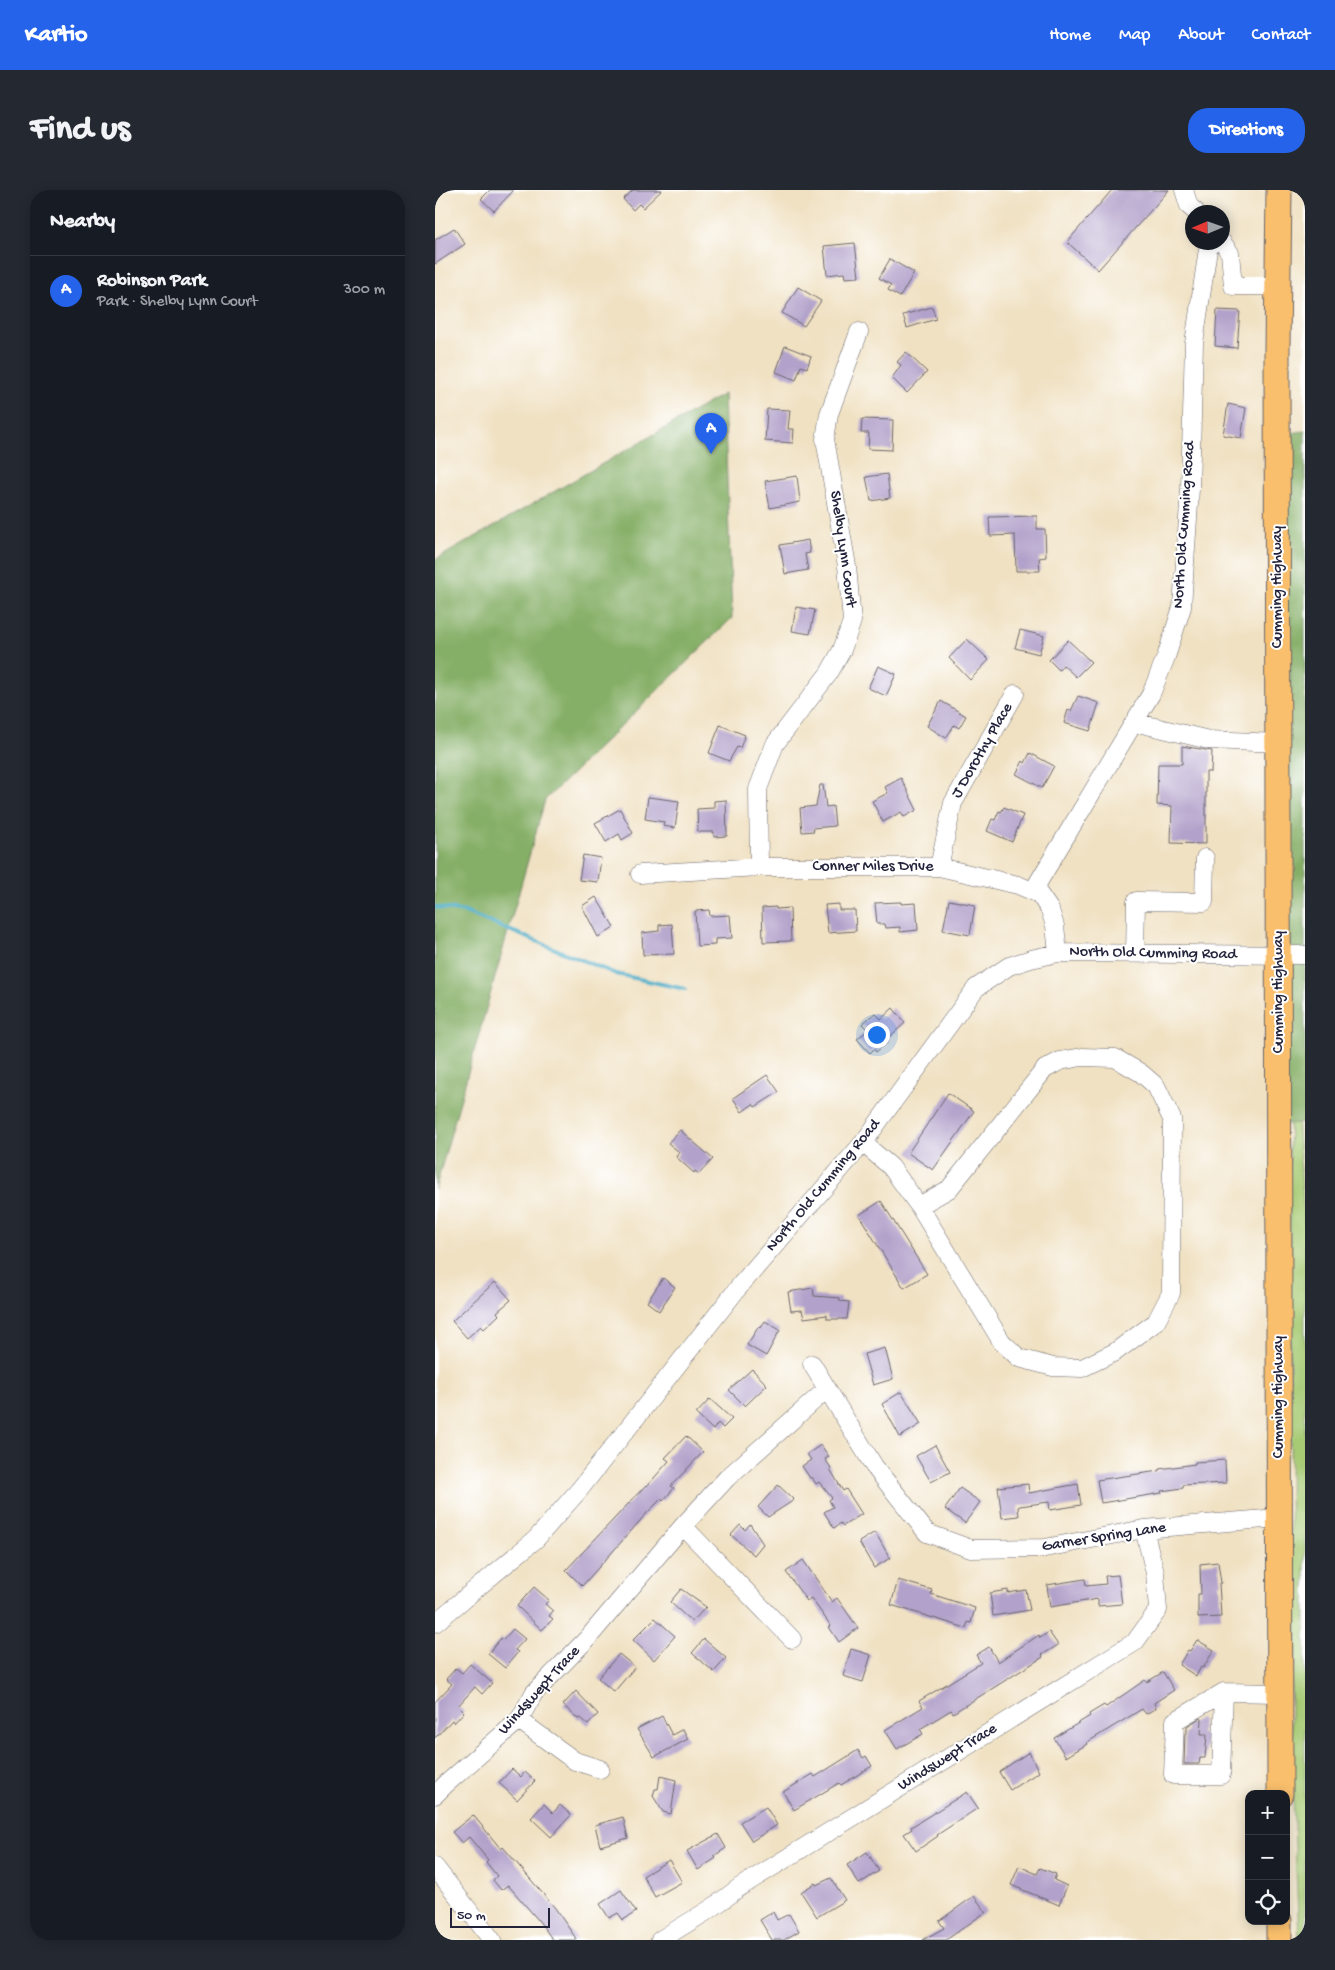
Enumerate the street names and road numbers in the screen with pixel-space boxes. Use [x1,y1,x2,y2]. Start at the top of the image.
street label: North Old Cumming Road [1170,439,1200,609]
street label: Shelby Lynn Court [824,490,860,610]
street label: Cumming Highway [1269,526,1288,648]
street label: J Dorothy Place [948,699,1018,802]
street label: Conner Miles Drive [813,858,934,877]
street label: Cumming Highway [1270,931,1289,1053]
street label: North Old Cumming Road [1069,943,1239,965]
street label: North Old Cumming Road [763,1115,886,1256]
street label: Cumming Highway [1270,1336,1289,1458]
street label: Garner Spring Lane [1041,1519,1168,1557]
street label: Windswept Trace [495,1642,585,1739]
street label: Windswept Trace [895,1720,1002,1796]

